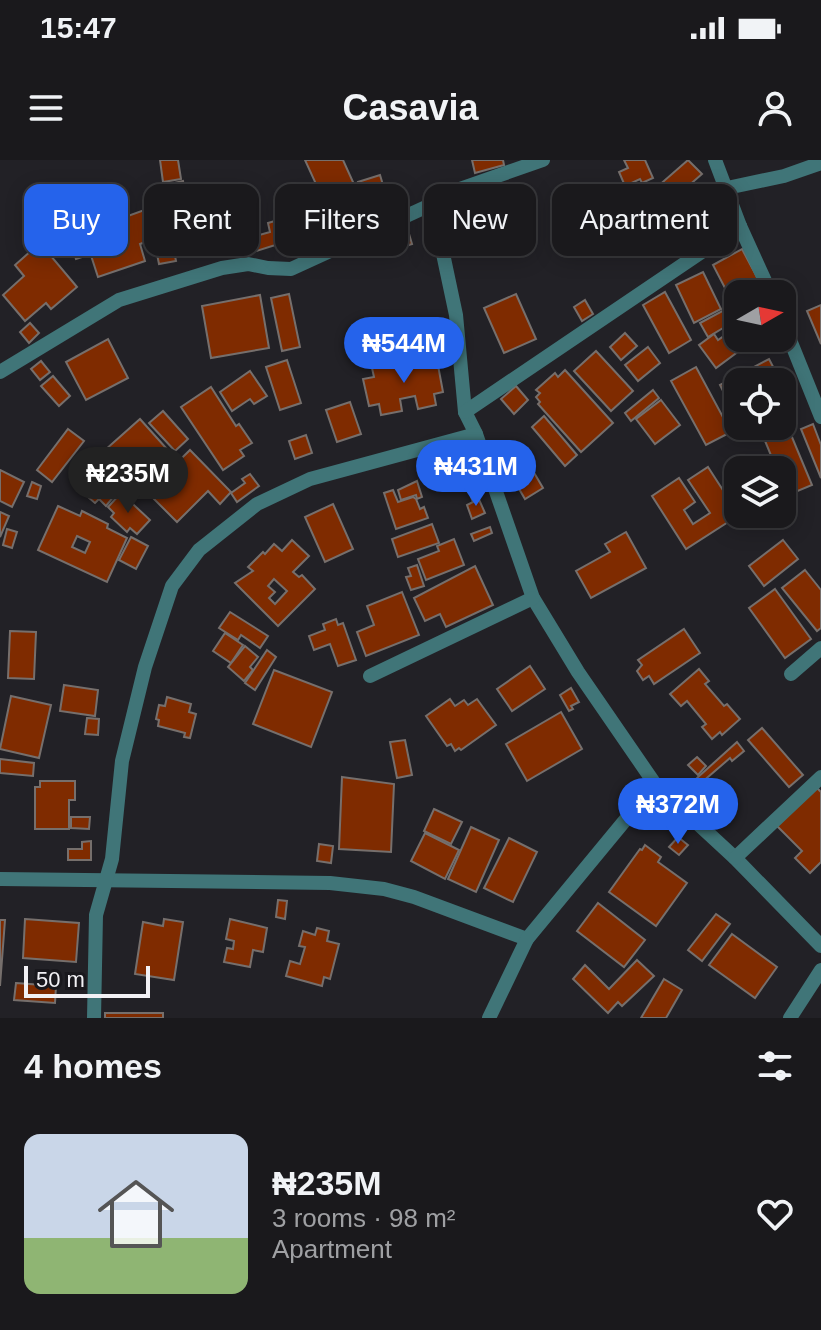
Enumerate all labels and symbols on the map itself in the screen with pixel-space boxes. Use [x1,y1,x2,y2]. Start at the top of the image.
north arrow [724,280,796,352]
pin: ₦544M [348,317,460,385]
pin: ₦431M [420,440,532,508]
pin: ₦235M [72,447,184,515]
pin: ₦372M [622,778,734,846]
scale bar [24,962,150,998]

